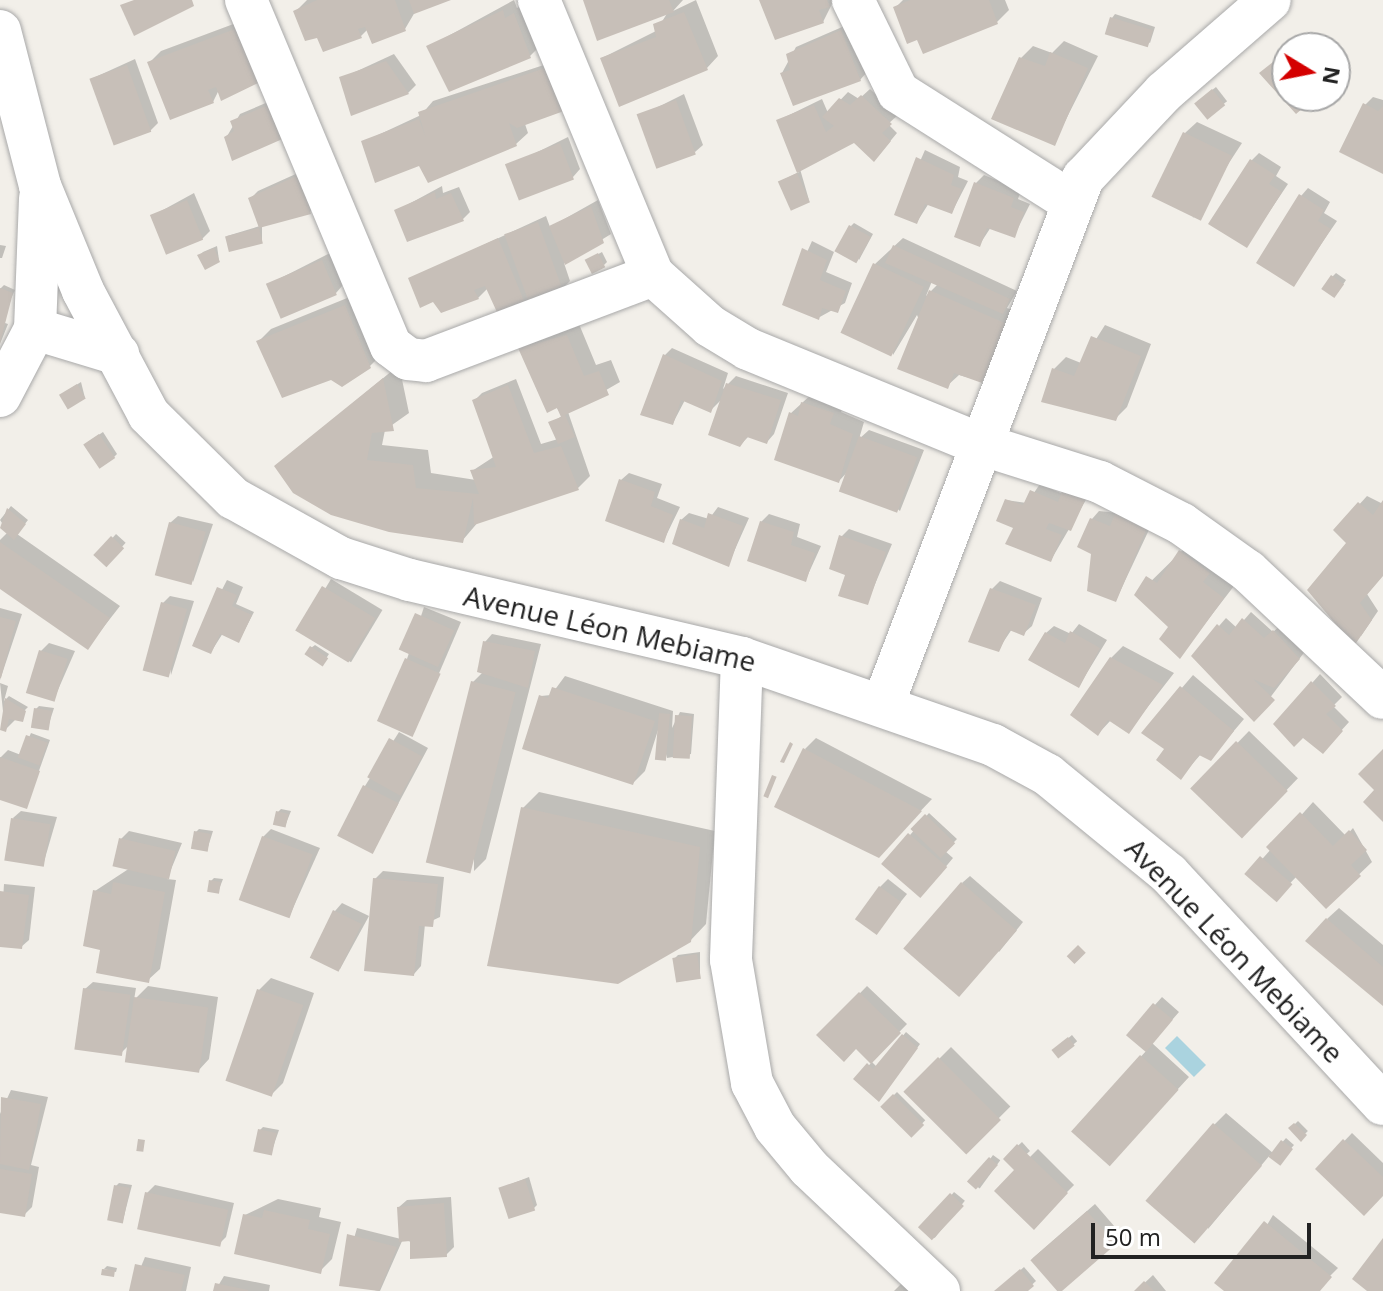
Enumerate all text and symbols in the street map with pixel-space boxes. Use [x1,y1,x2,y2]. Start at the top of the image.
north arrow [1271,32,1351,112]
text: N [1316,64,1349,87]
street label: Avenue Léon Mebiame [461,578,759,678]
street label: Avenue Léon Mebiame [1119,831,1351,1069]
scale bar [1095,1207,1315,1257]
text: 50 m [1105,1220,1161,1253]

